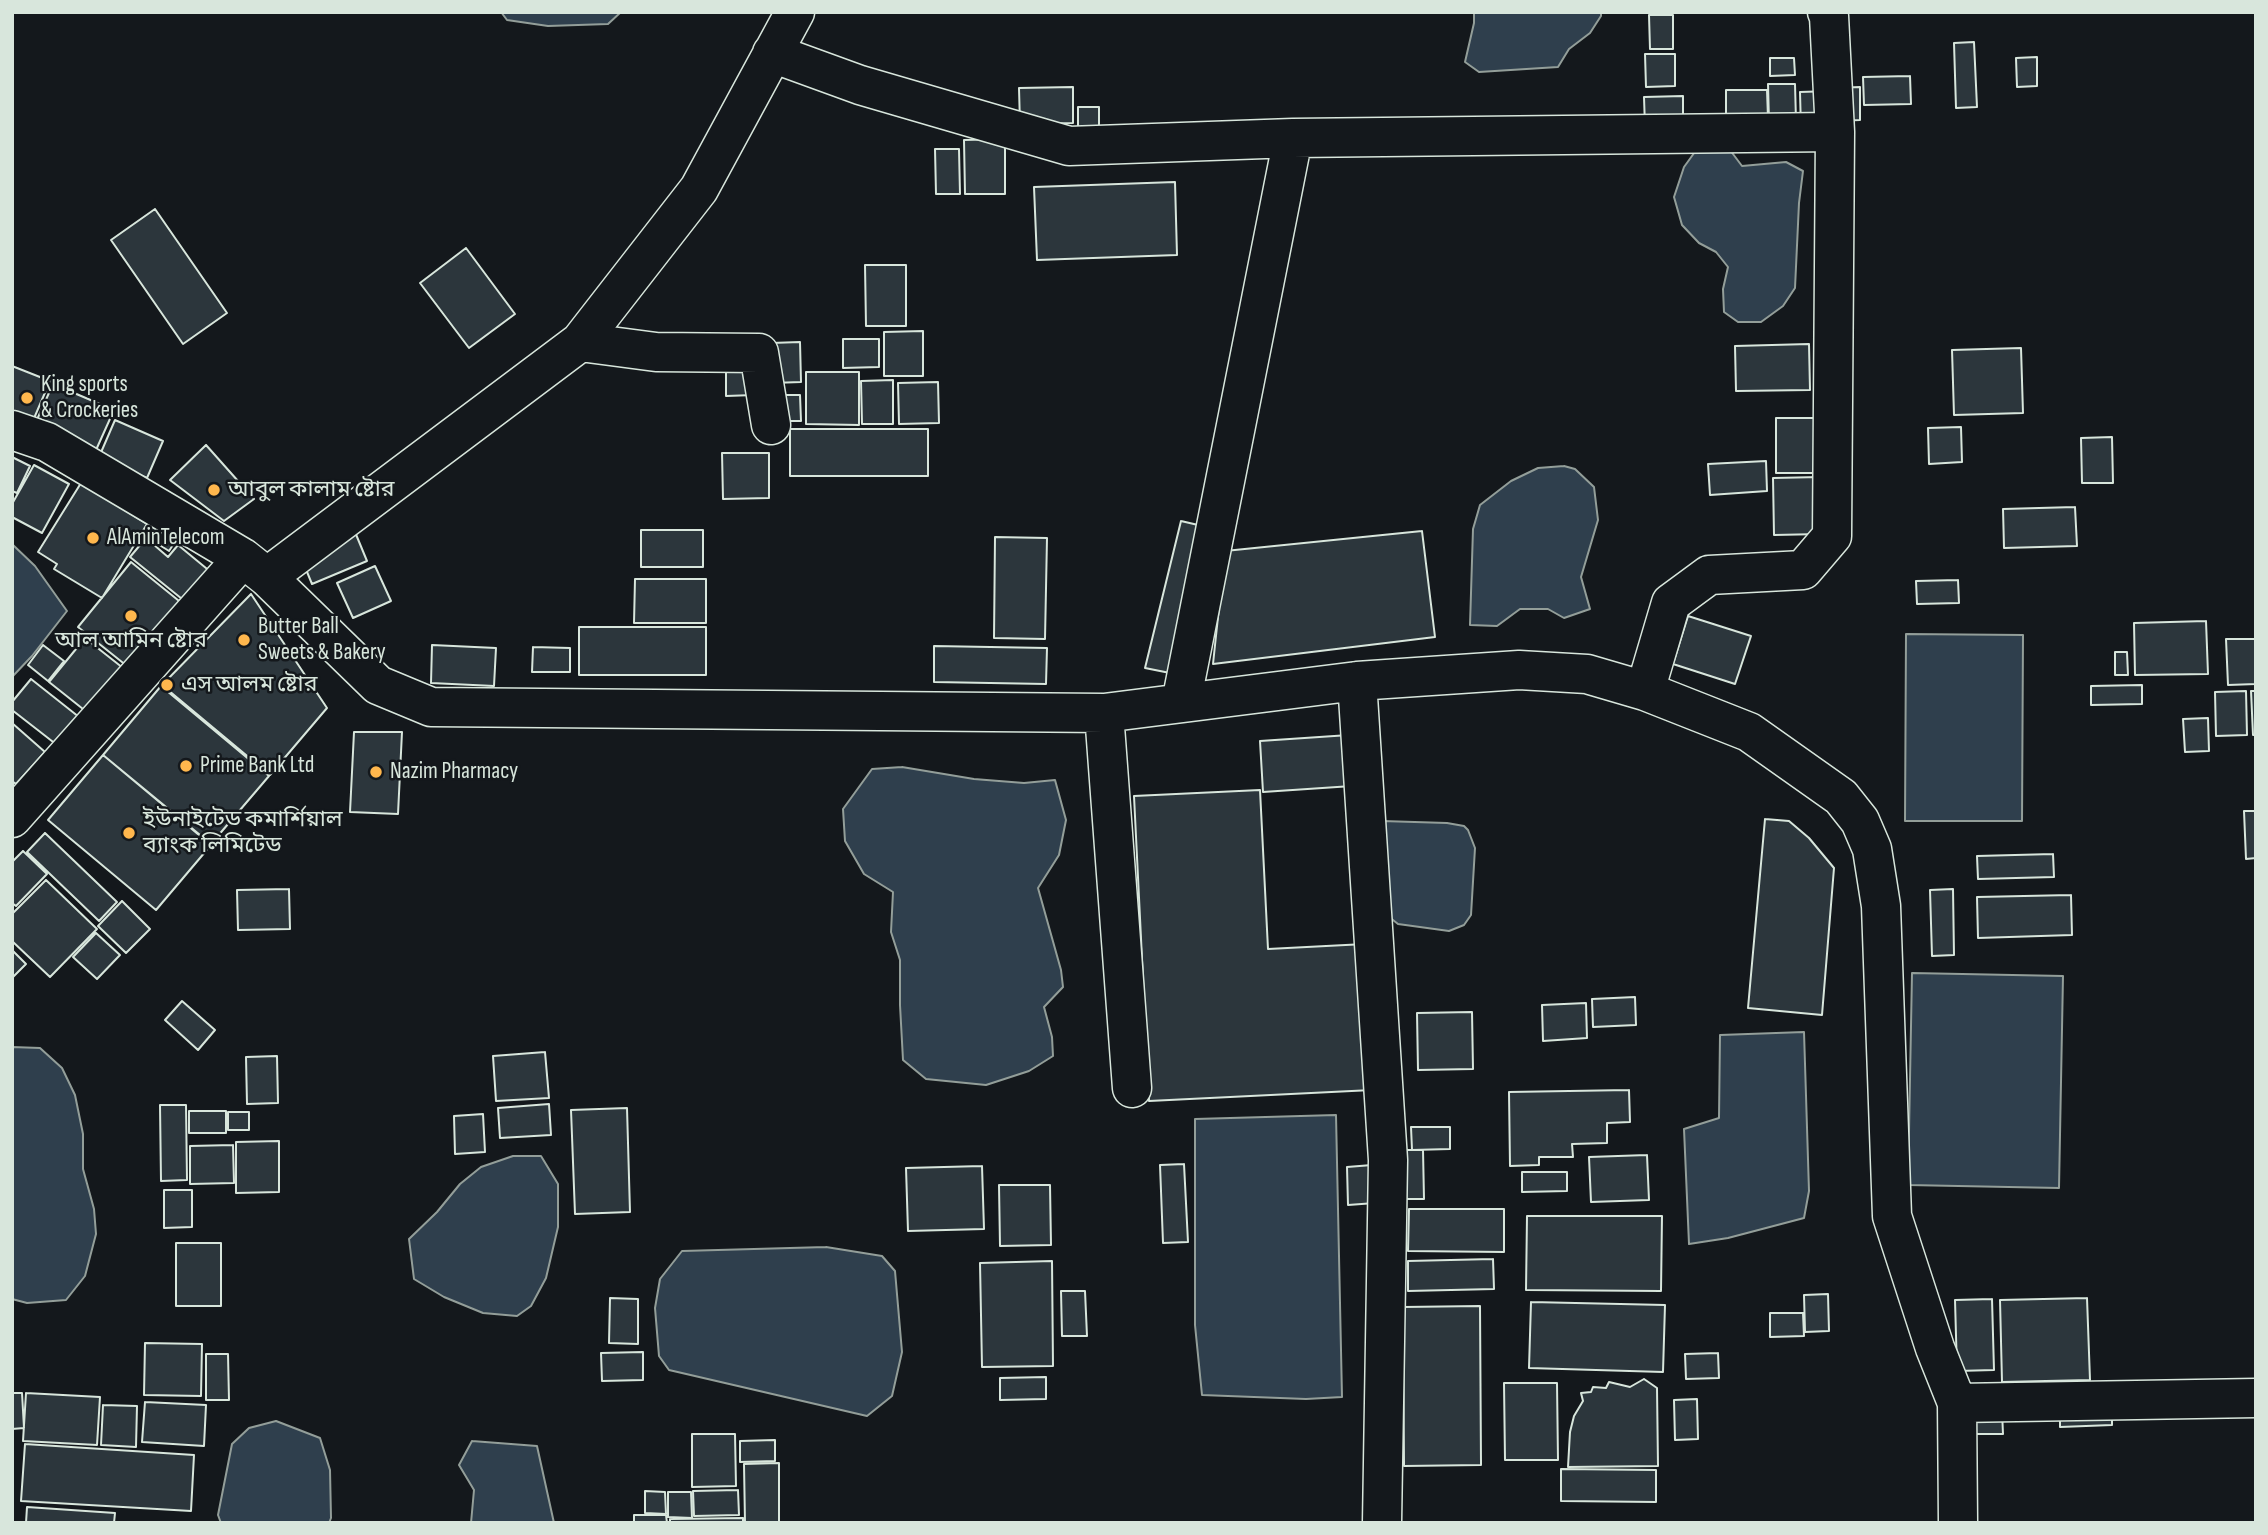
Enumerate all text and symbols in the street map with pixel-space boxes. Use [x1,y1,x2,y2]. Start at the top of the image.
place label: King sports & Crockeries [41,371,138,425]
marker: King sports & Crockeries [19,390,35,406]
place label: আবুল কালাম ষ্টোর [228,476,395,504]
marker: আবুল কালাম ষ্টোর [206,482,222,498]
place label: AlAminTelecom [107,524,225,552]
marker: AlAminTelecom [85,530,101,546]
marker: আল আমিন ষ্টোর [123,608,139,624]
place label: Butter Ball Sweets & Bakery [258,613,386,667]
place label: আল আমিন ষ্টোর [55,627,207,655]
marker: Butter Ball Sweets & Bakery [236,632,252,648]
place label: এস আলম ষ্টোর [181,671,317,699]
marker: এস আলম ষ্টোর [159,677,175,693]
place label: Prime Bank Ltd [200,752,314,780]
marker: Prime Bank Ltd [178,758,194,774]
place label: Nazim Pharmacy [390,758,518,786]
marker: Nazim Pharmacy [368,764,384,780]
place label: ইউনাইটেড কমার্শিয়াল ব্যাংক লিমিটেড [143,806,343,860]
marker: ইউনাইটেড কমার্শিয়াল ব্যাংক লিমিটেড [121,825,137,841]

